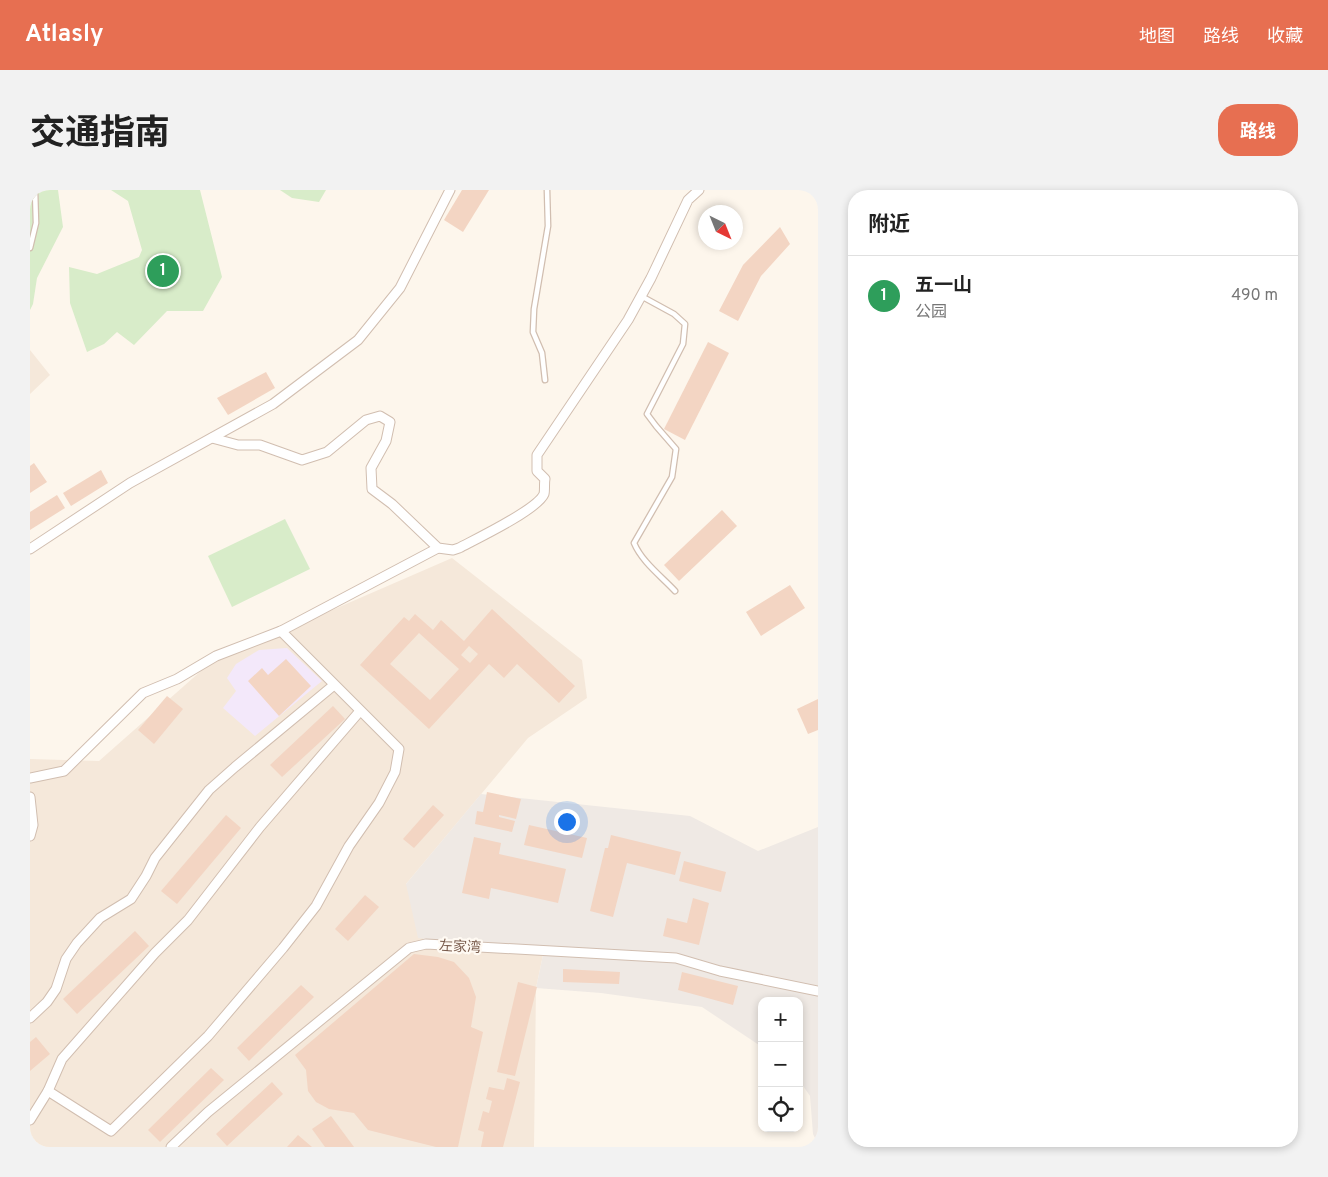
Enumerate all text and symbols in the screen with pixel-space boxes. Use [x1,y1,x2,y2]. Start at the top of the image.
text: Atlasly [25,20,104,50]
text: 地图 [1139,26,1175,49]
text: 路线 [1203,26,1239,49]
text: 收藏 [1267,26,1303,49]
button: 路线 [1218,104,1298,156]
text: 交通指南 [30,113,170,157]
north arrow [698,205,743,250]
text: 附近 [868,212,910,239]
pin: 1 [147,252,179,290]
text: 五一山 [915,274,972,298]
text: 1 [881,286,887,306]
text: 490 m [1231,286,1278,306]
text: 公园 [915,303,947,323]
your location [554,809,580,835]
street label: 左家湾 [439,937,481,957]
map controls [758,997,803,1132]
button: + [758,997,803,1042]
button: − [758,1042,803,1087]
button: locate [758,1087,803,1132]

